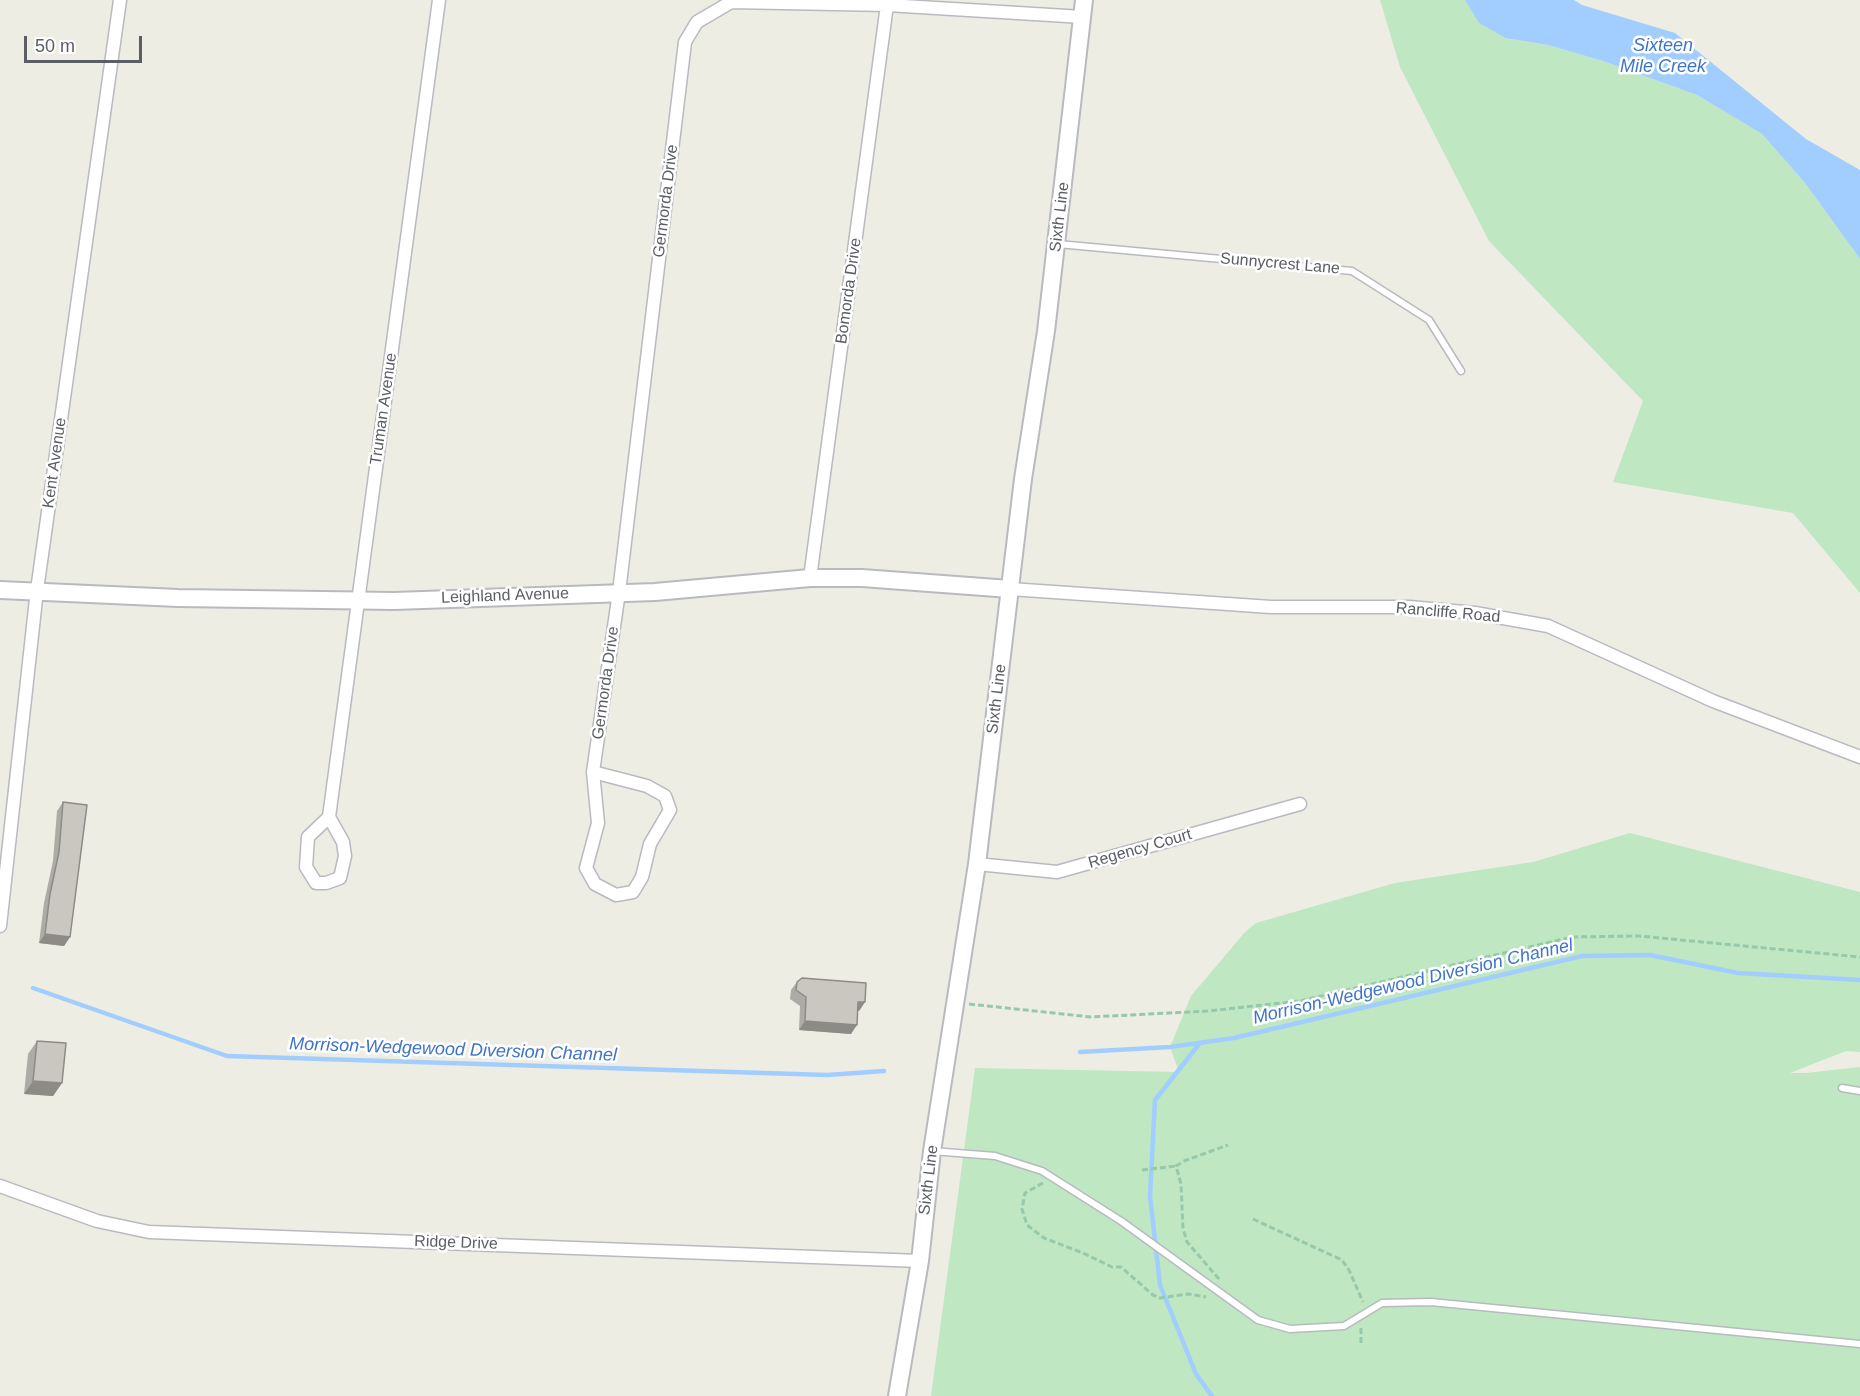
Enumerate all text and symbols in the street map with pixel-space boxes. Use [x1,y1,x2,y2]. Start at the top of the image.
scale bar [27,24,146,62]
water label: Sixteen Mile Creek [1620,35,1706,78]
text: 50 m [35,36,75,56]
street label: Germorda Drive [650,143,682,259]
street label: Sixth Line [1046,181,1074,253]
street label: Bomorda Drive [832,237,866,345]
street label: Sunnycrest Lane [1219,249,1341,279]
street label: Truman Avenue [367,352,401,466]
street label: Kent Avenue [39,416,71,510]
street label: Leighland Avenue [441,584,569,608]
street label: Rancliffe Road [1395,599,1501,627]
street label: Germorda Drive [589,625,623,741]
street label: Sixth Line [983,663,1011,735]
street label: Regency Court [1086,825,1194,873]
water label: Morrison-Wedgewood Diversion Channel [1251,935,1575,1029]
water label: Morrison-Wedgewood Diversion Channel [289,1033,617,1067]
street label: Sixth Line [915,1144,943,1216]
street label: Ridge Drive [414,1232,498,1254]

